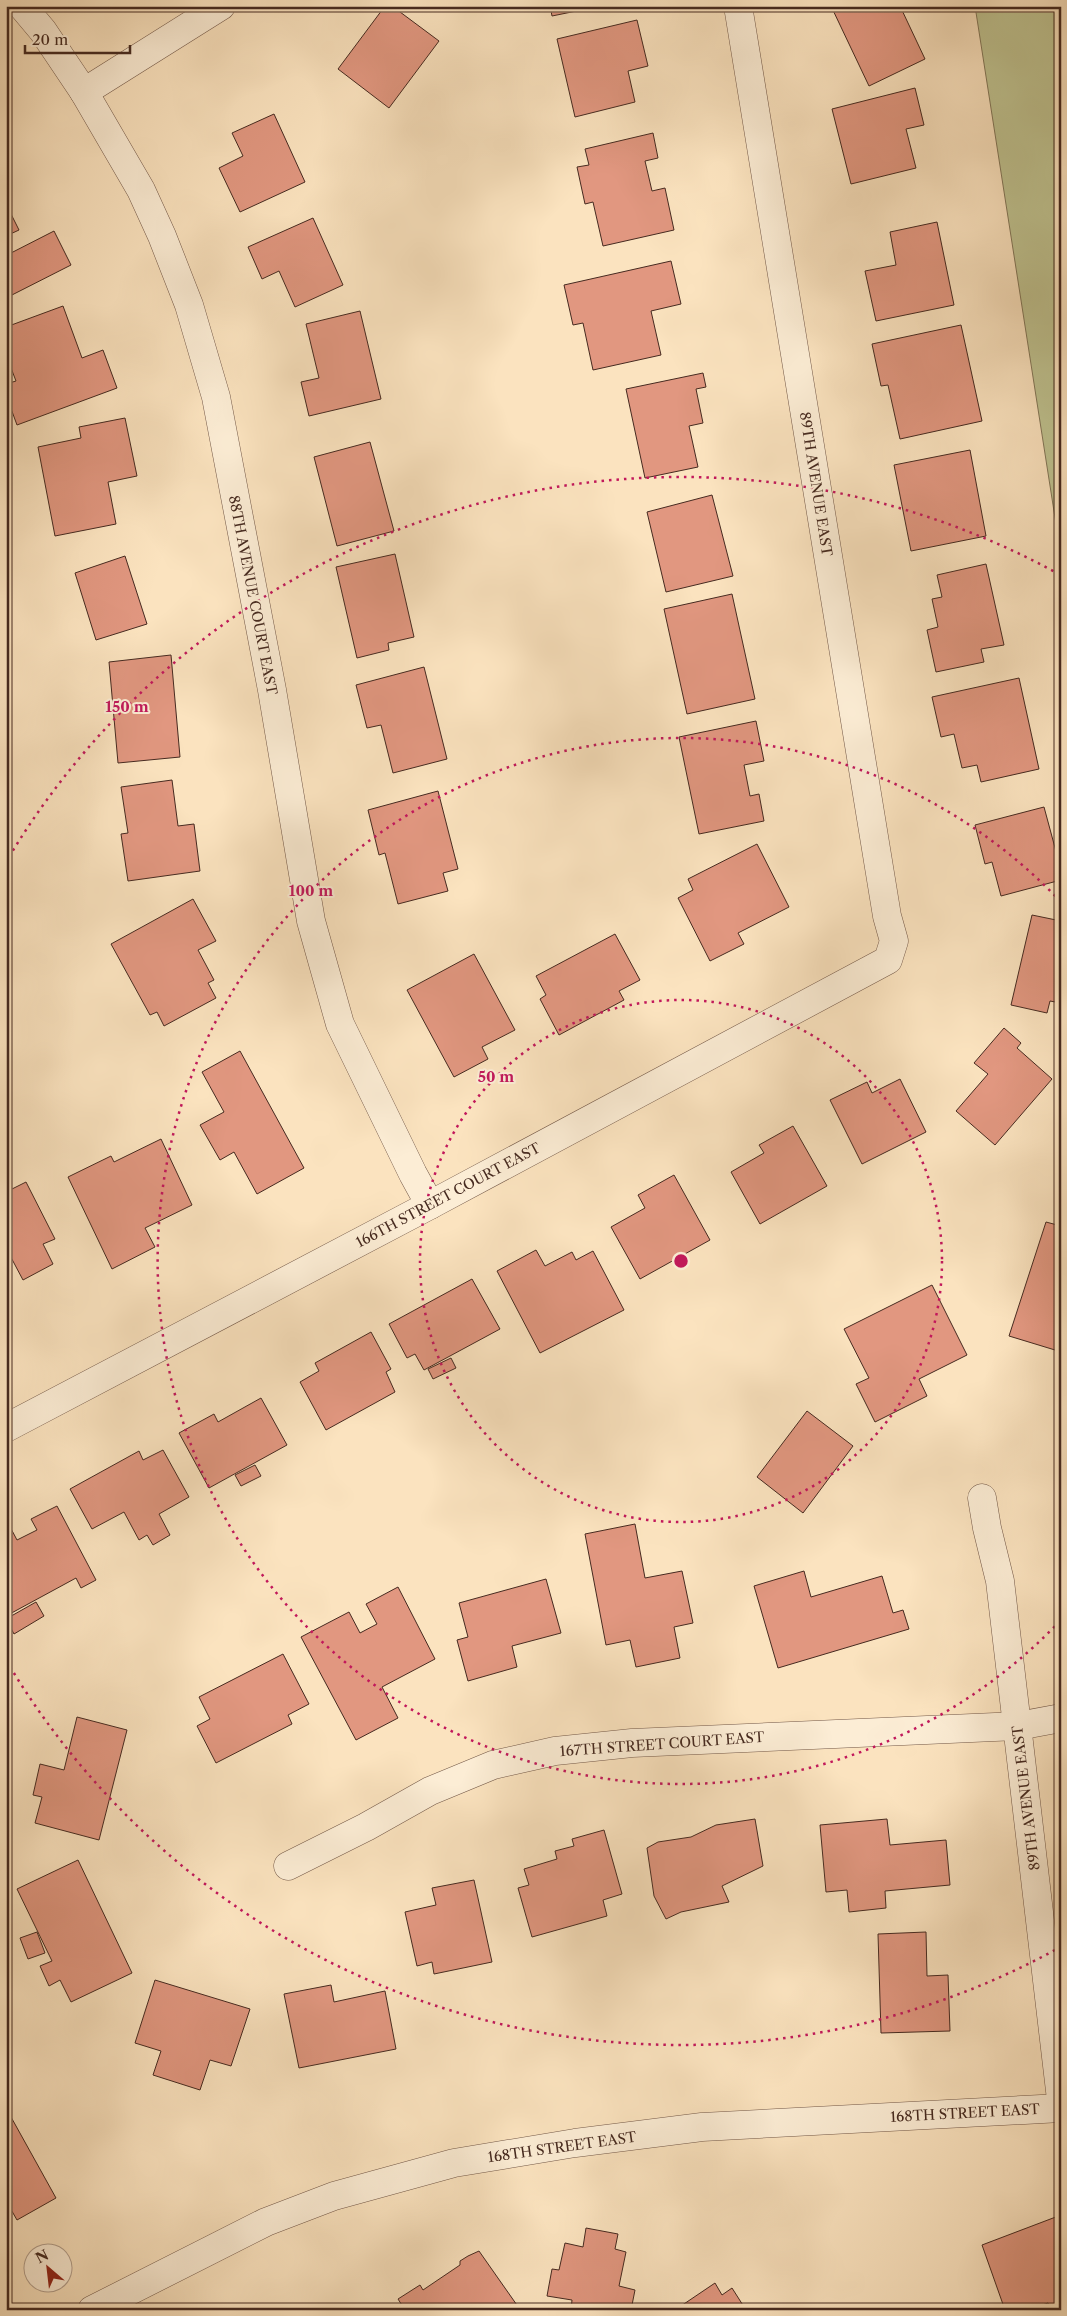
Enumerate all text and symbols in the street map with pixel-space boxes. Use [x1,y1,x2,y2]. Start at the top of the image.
scale bar [25,22,130,54]
text: 20 m [32,30,68,49]
street label: 89TH AVENUE EAST [796,411,836,558]
street label: 88TH AVENUE COURT EAST [225,494,281,697]
text: 150 m [105,697,149,716]
text: 100 m [289,881,333,900]
text: 50 m [478,1067,514,1086]
street label: 166TH STREET COURT EAST [353,1138,544,1251]
centre of rings [672,1252,690,1270]
street label: 89TH AVENUE EAST [1008,1724,1044,1871]
street label: 167TH STREET COURT EAST [559,1728,765,1760]
street label: 168TH STREET EAST [890,2100,1041,2126]
street label: 168TH STREET EAST [487,2128,638,2166]
north arrow [22,2244,72,2294]
text: N [32,2246,51,2267]

